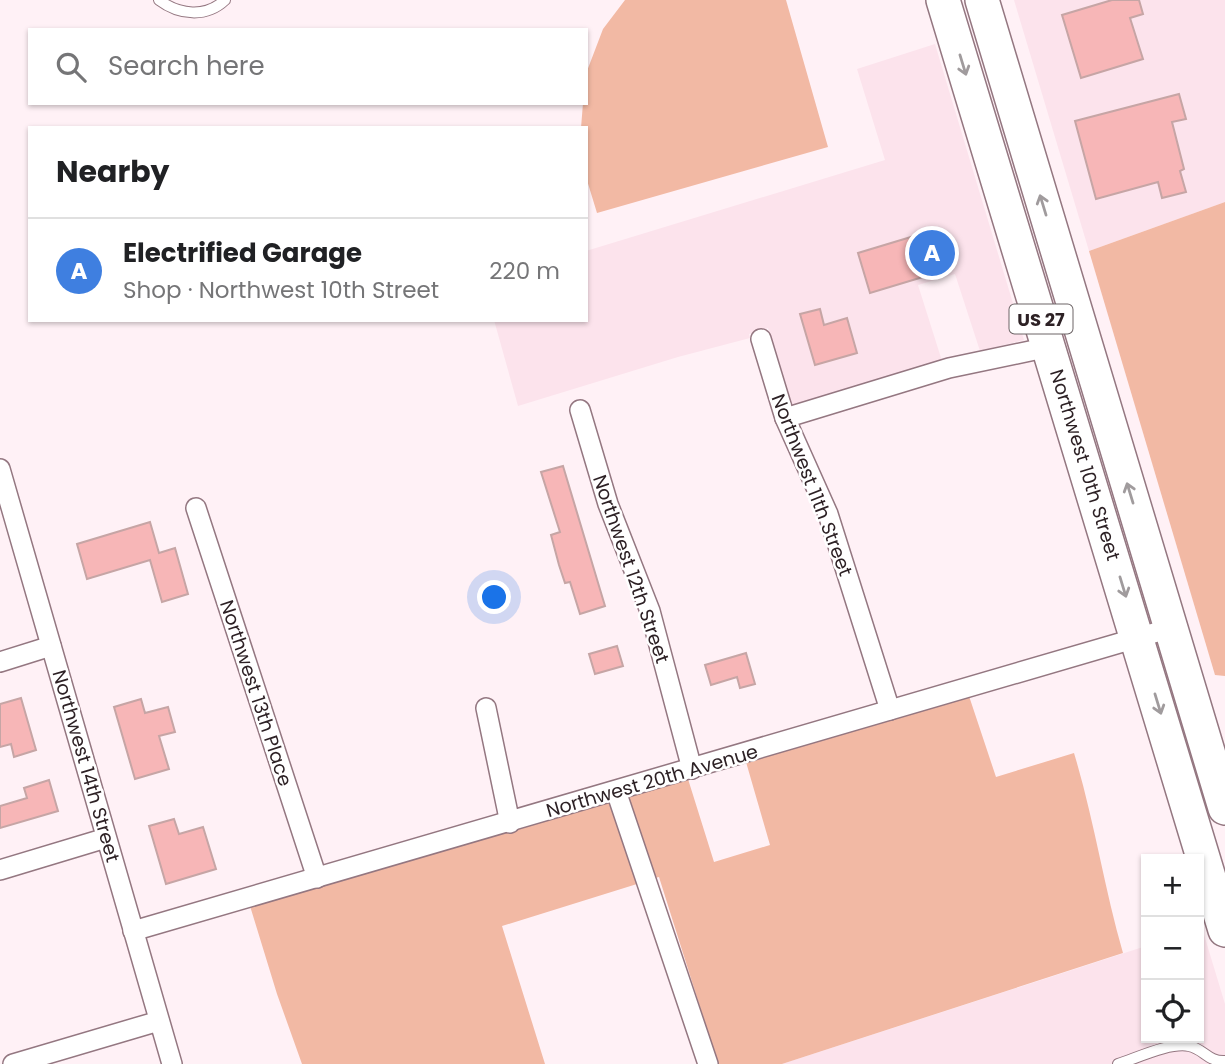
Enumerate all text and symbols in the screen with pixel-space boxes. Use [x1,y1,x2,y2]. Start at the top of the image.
search box [28,28,588,105]
icon: search [52,48,90,86]
text: Search here [108,48,265,84]
one-way arrow [958,54,971,76]
text: Nearby [56,150,170,193]
one-way arrow [1036,194,1049,216]
pin: A [909,227,955,279]
text: Electrified Garage [123,235,362,271]
text: A [71,255,87,287]
text: 220 m [489,255,560,287]
text: Shop · Northwest 10th Street [123,274,439,306]
road number: US 27 [1010,304,1072,334]
street label: Northwest 10th Street [1043,366,1127,564]
street label: Northwest 11th Street [765,390,859,580]
street label: Northwest 12th Street [586,471,676,667]
one-way arrow [1123,482,1136,504]
one-way arrow [1117,576,1130,598]
your location [477,580,511,614]
street label: Northwest 13th Place [213,596,299,790]
street label: Northwest 14th Street [46,667,126,865]
one-way arrow [1152,693,1165,715]
street label: Northwest 20th Avenue [543,738,761,824]
map controls [1141,854,1204,1043]
button: + [1141,854,1204,917]
button: − [1141,917,1204,980]
button: locate [1141,980,1204,1043]

